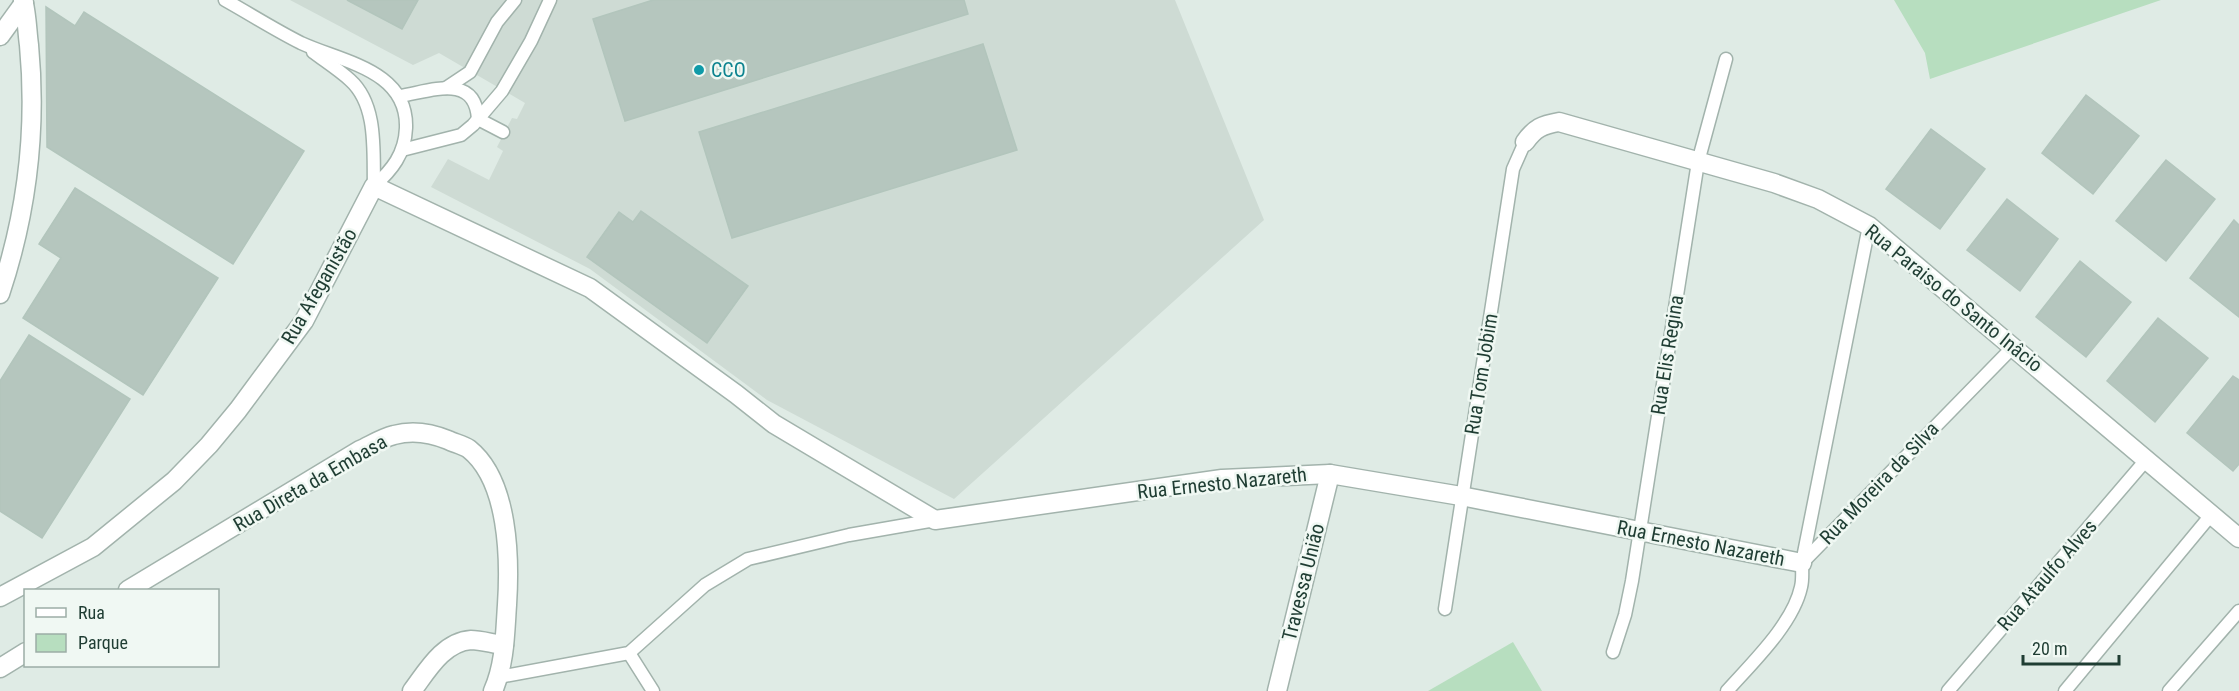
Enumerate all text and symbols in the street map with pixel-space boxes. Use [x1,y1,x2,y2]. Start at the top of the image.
place label: CCO [711,58,746,82]
marker: CCO [692,63,706,77]
street label: Rua Paraiso do Santo Inâcio [1860,219,2048,377]
street label: Rua Afeganistão [276,224,362,348]
street label: Rua Elis Regina [1646,293,1688,417]
street label: Rua Tom Jobim [1460,312,1502,436]
street label: Rua Moreira da Silva [1814,417,1944,549]
street label: Rua Direta da Embasa [229,429,391,537]
street label: Rua Ernesto Nazareth [1136,462,1308,504]
street label: Rua Ataulfo Alves [1992,514,2102,636]
street label: Rua Ernesto Nazareth [1615,515,1787,571]
street label: Travessa União [1277,521,1329,643]
legend [24,589,219,667]
text: Rua [78,602,105,623]
scale bar [2023,628,2119,666]
text: Parque [78,632,128,653]
text: 20 m [2032,638,2067,659]

